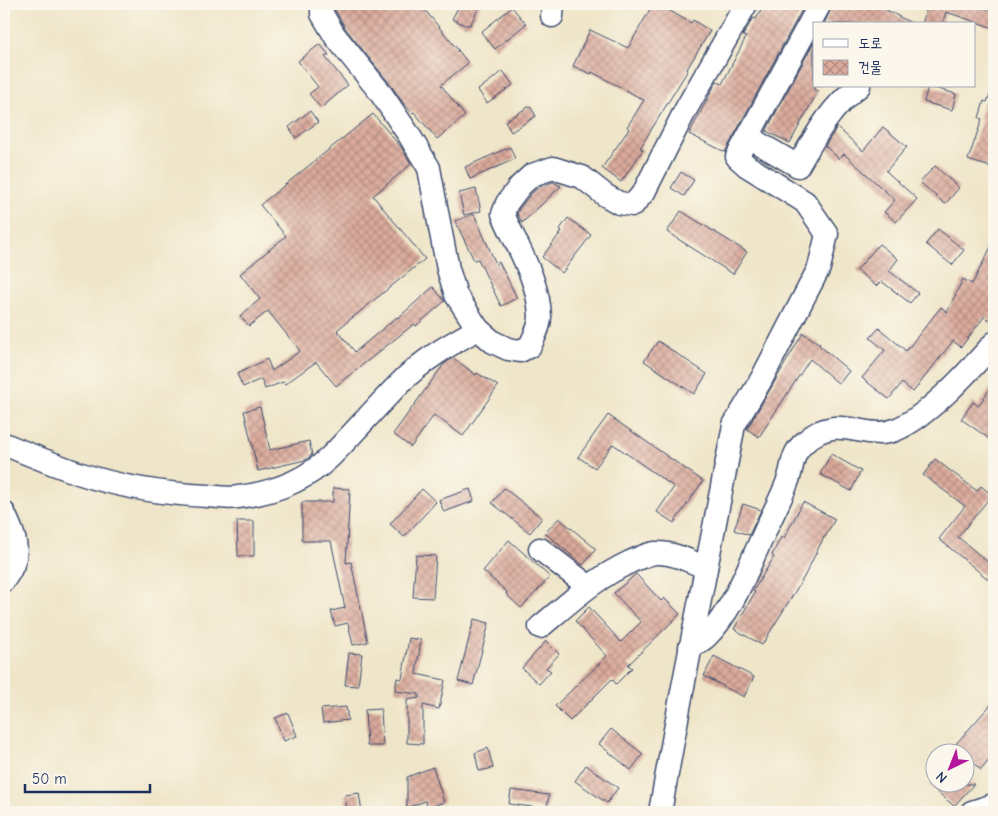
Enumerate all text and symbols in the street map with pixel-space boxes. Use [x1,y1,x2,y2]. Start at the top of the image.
legend [813,22,976,88]
text: 도로 [858,34,882,52]
text: 건물 [858,58,882,76]
north arrow [926,744,976,794]
scale bar [25,761,150,793]
text: N [932,768,951,786]
text: 50 m [32,770,67,788]

